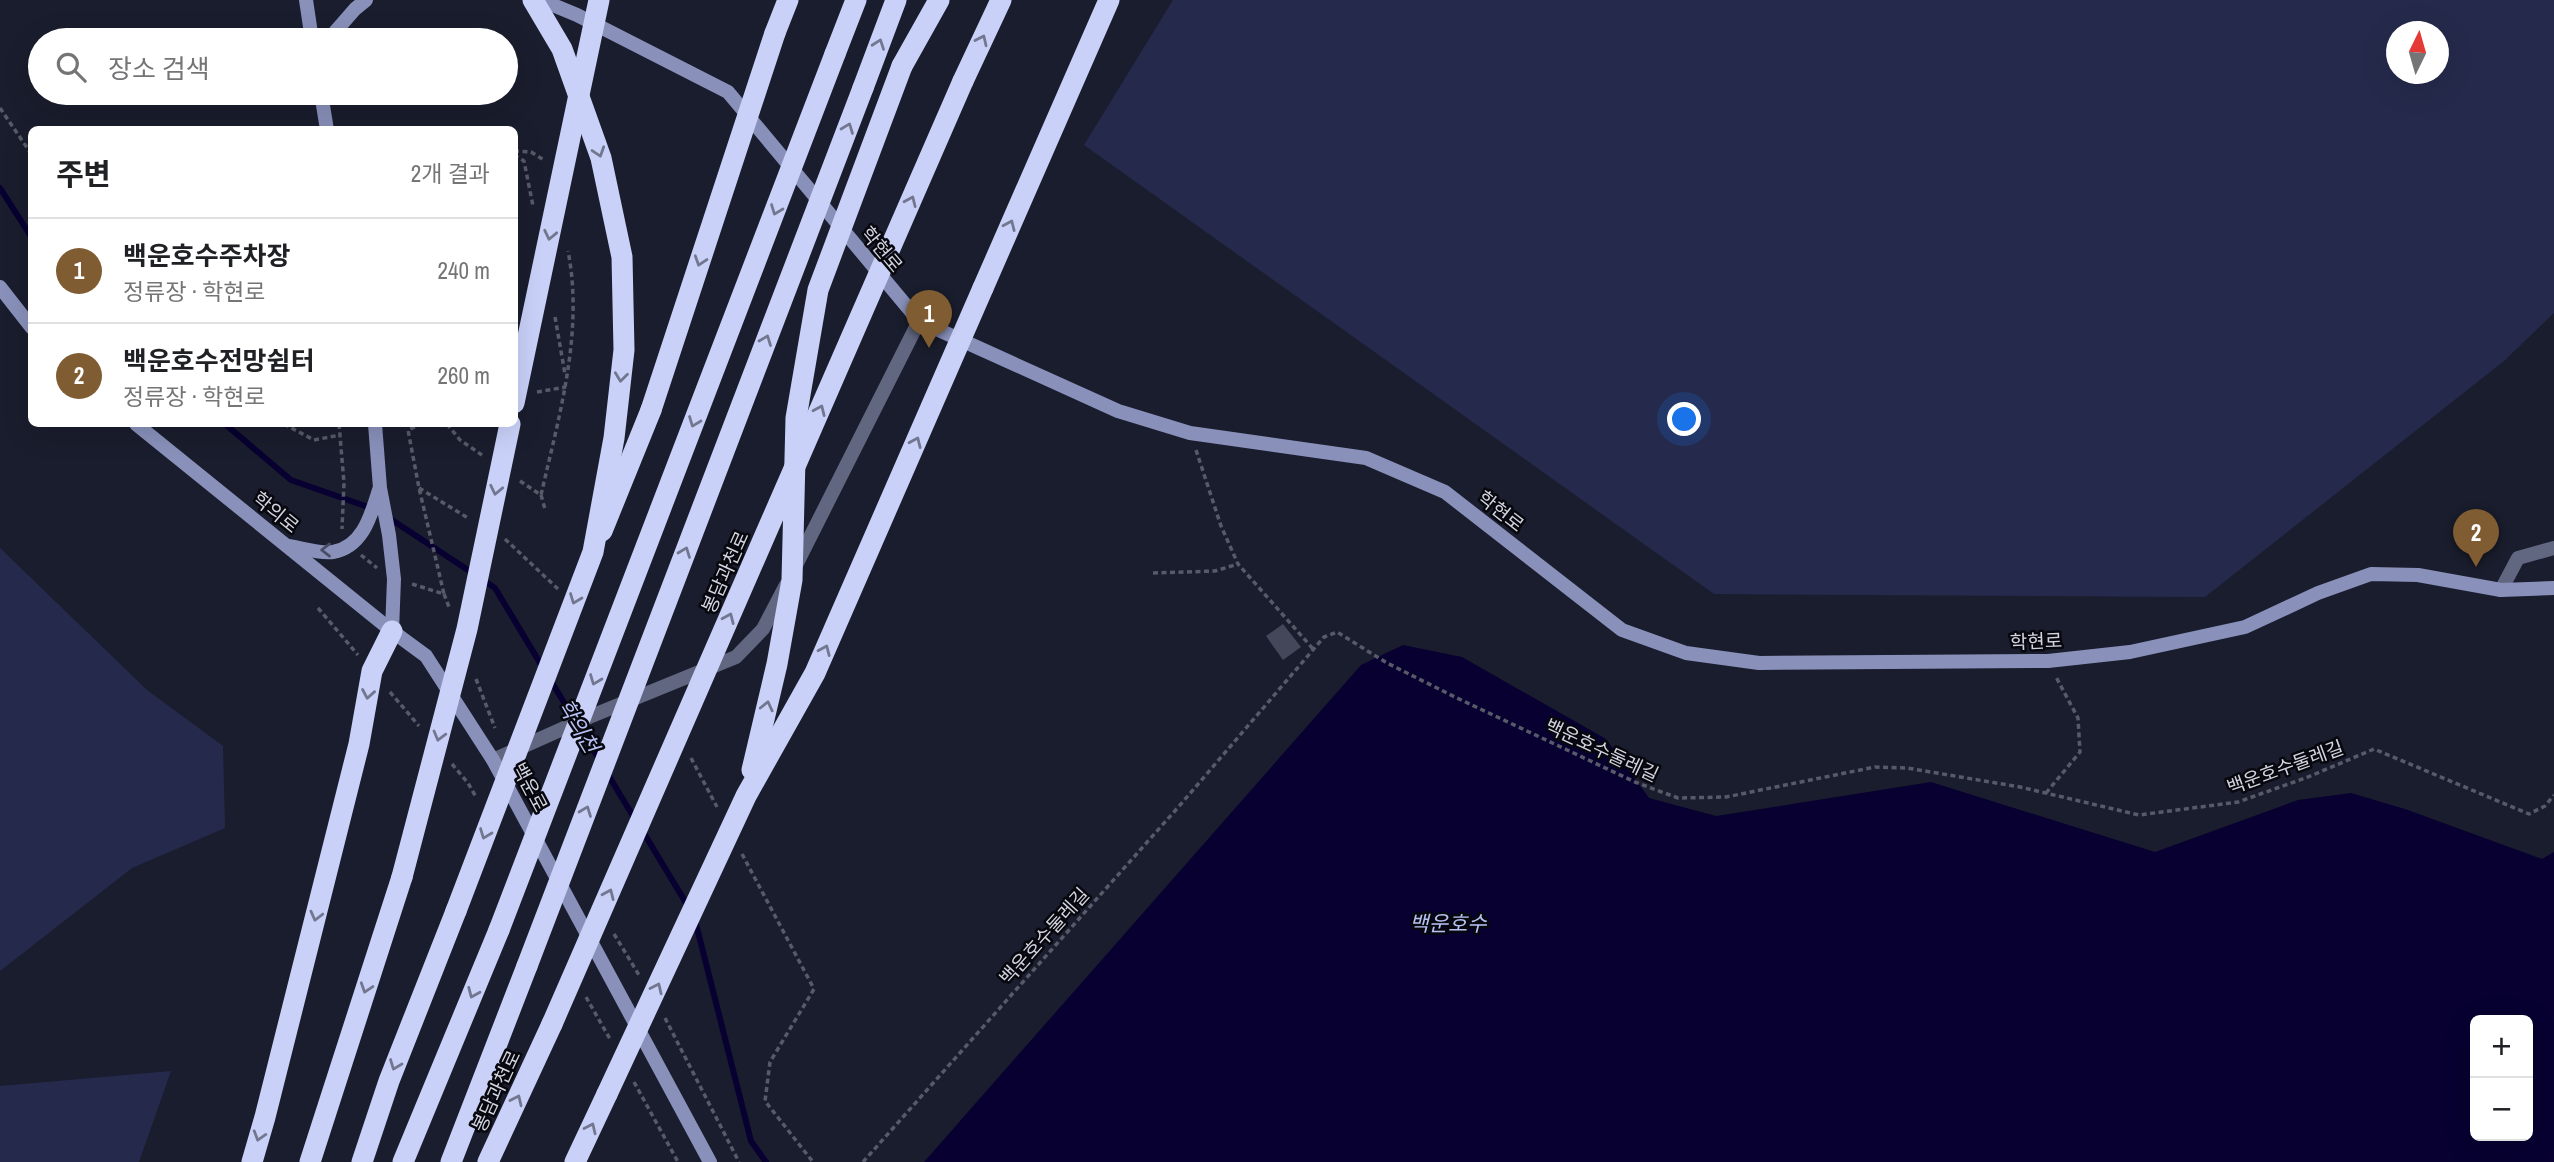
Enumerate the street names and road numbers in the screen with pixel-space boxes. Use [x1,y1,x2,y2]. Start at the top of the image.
street label: 학현로 [855,221,909,277]
street label: 학의로 [247,485,305,539]
street label: 학현로 [1472,485,1530,537]
street label: 봉담과천로 [695,527,755,617]
street label: 학현로 [2009,627,2063,655]
street label: 백운호수둘레길 [1541,712,1663,788]
street label: 백운호수둘레길 [2223,734,2347,800]
street label: 백운로 [506,758,554,816]
street label: 백운호수둘레길 [993,882,1095,990]
street label: 봉담과천로 [466,1046,526,1136]

